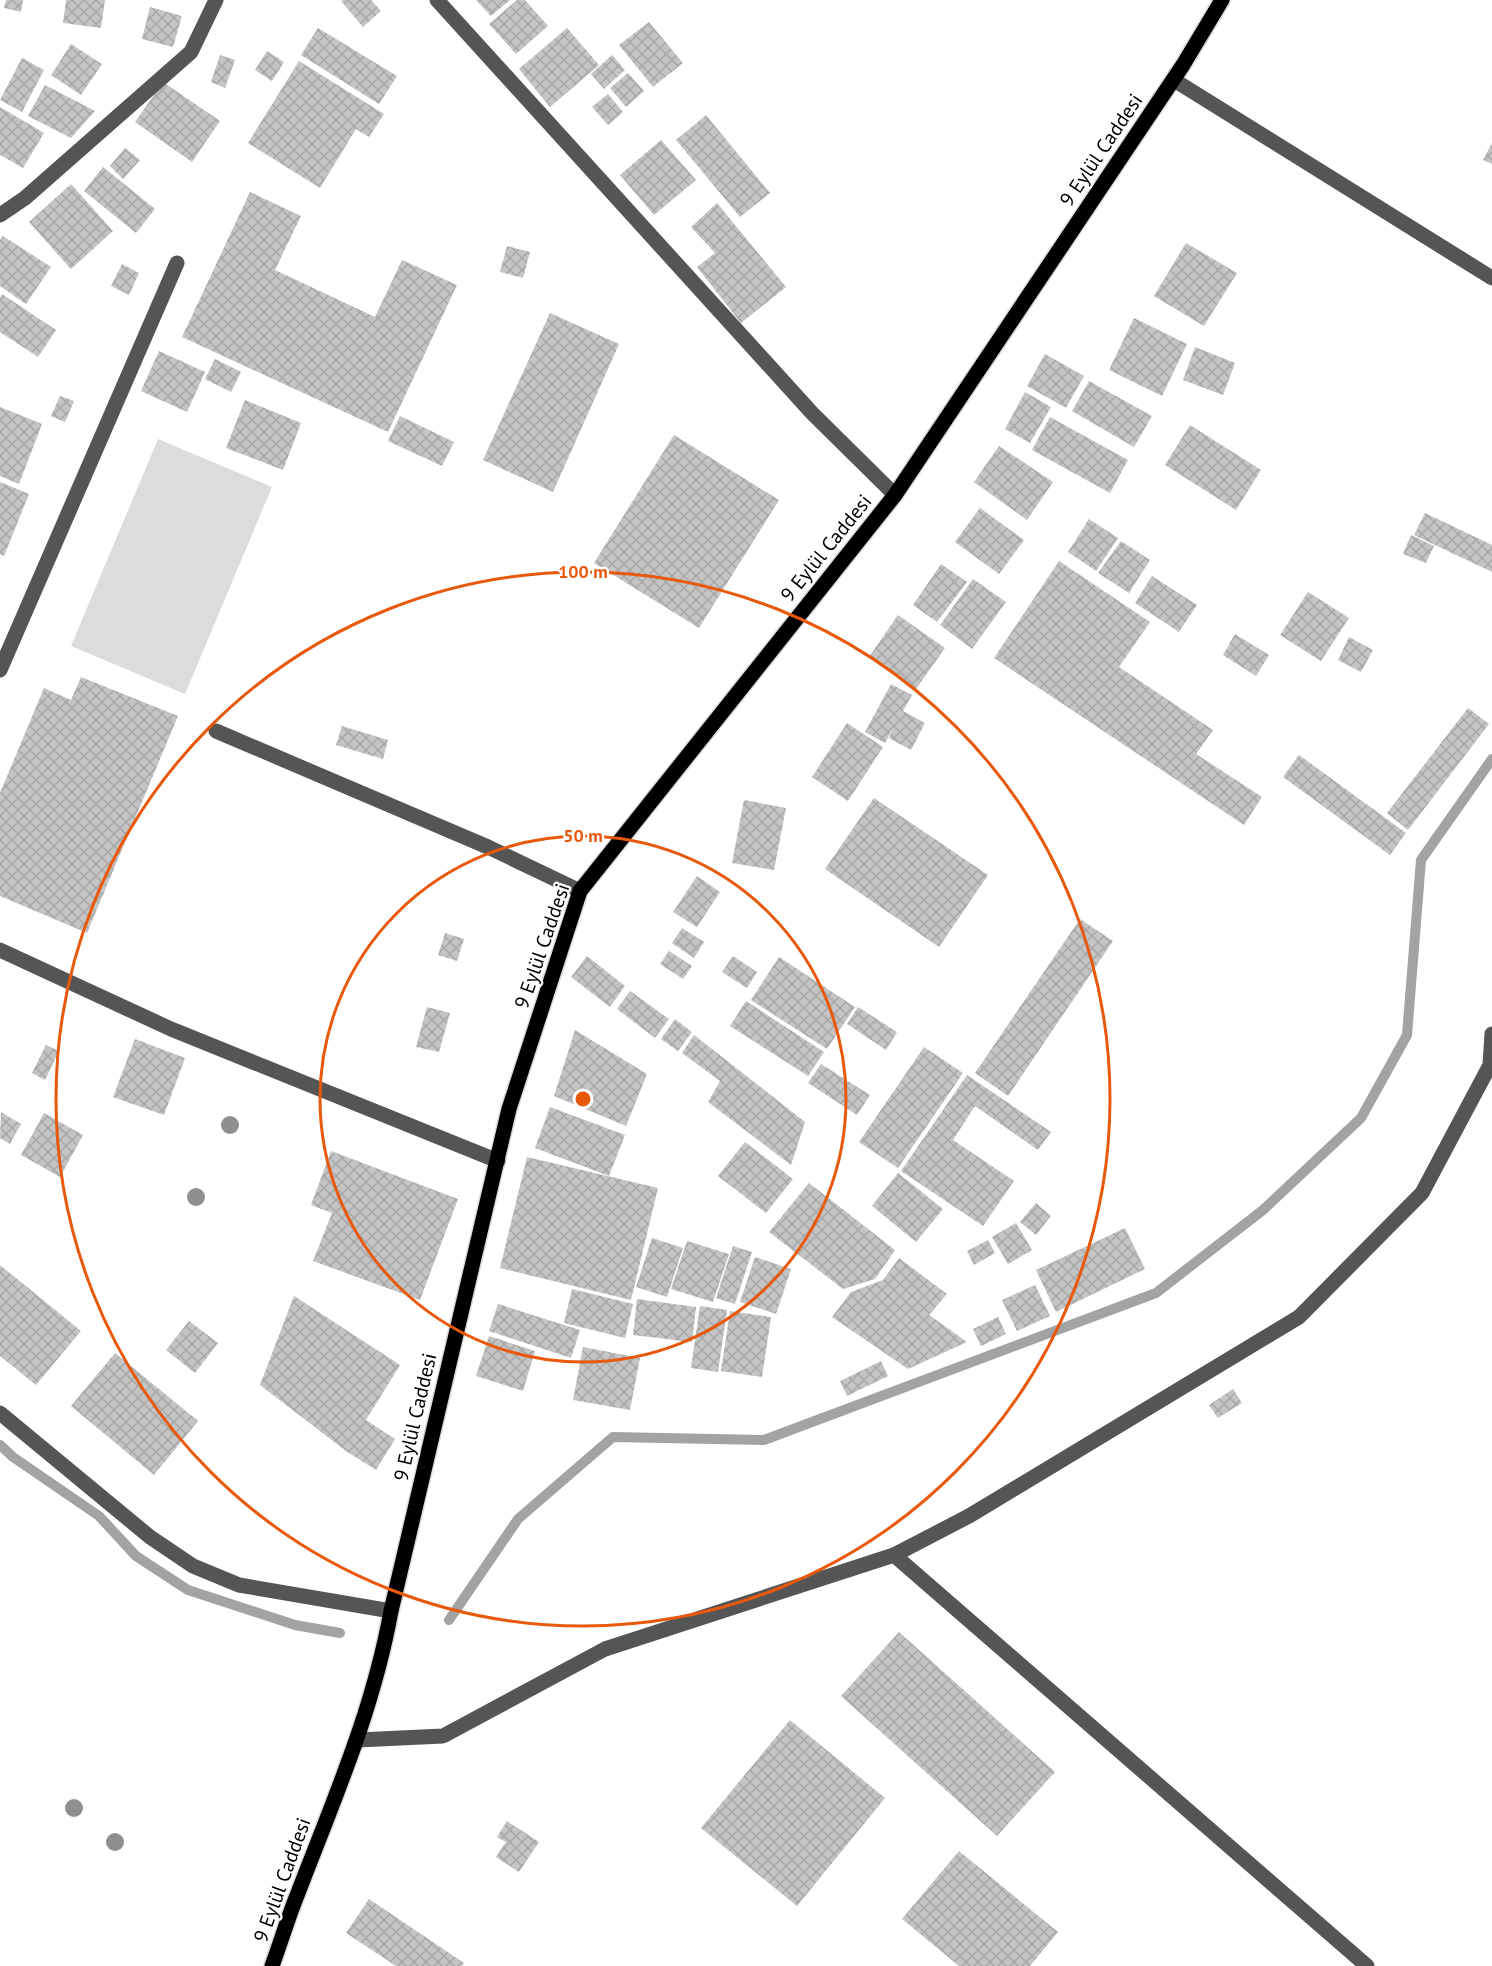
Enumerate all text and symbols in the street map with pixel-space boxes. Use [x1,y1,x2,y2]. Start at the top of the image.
street label: 9 Eylül Caddesi [1054,89,1148,211]
street label: 9 Eylül Caddesi [775,489,877,607]
text: 100 m [558,560,608,583]
text: 50 m [563,824,603,847]
street label: 9 Eylül Caddesi [508,880,576,1012]
centre of rings [573,1089,593,1109]
street label: 9 Eylül Caddesi [388,1350,442,1484]
street label: 9 Eylül Caddesi [247,1814,317,1946]

